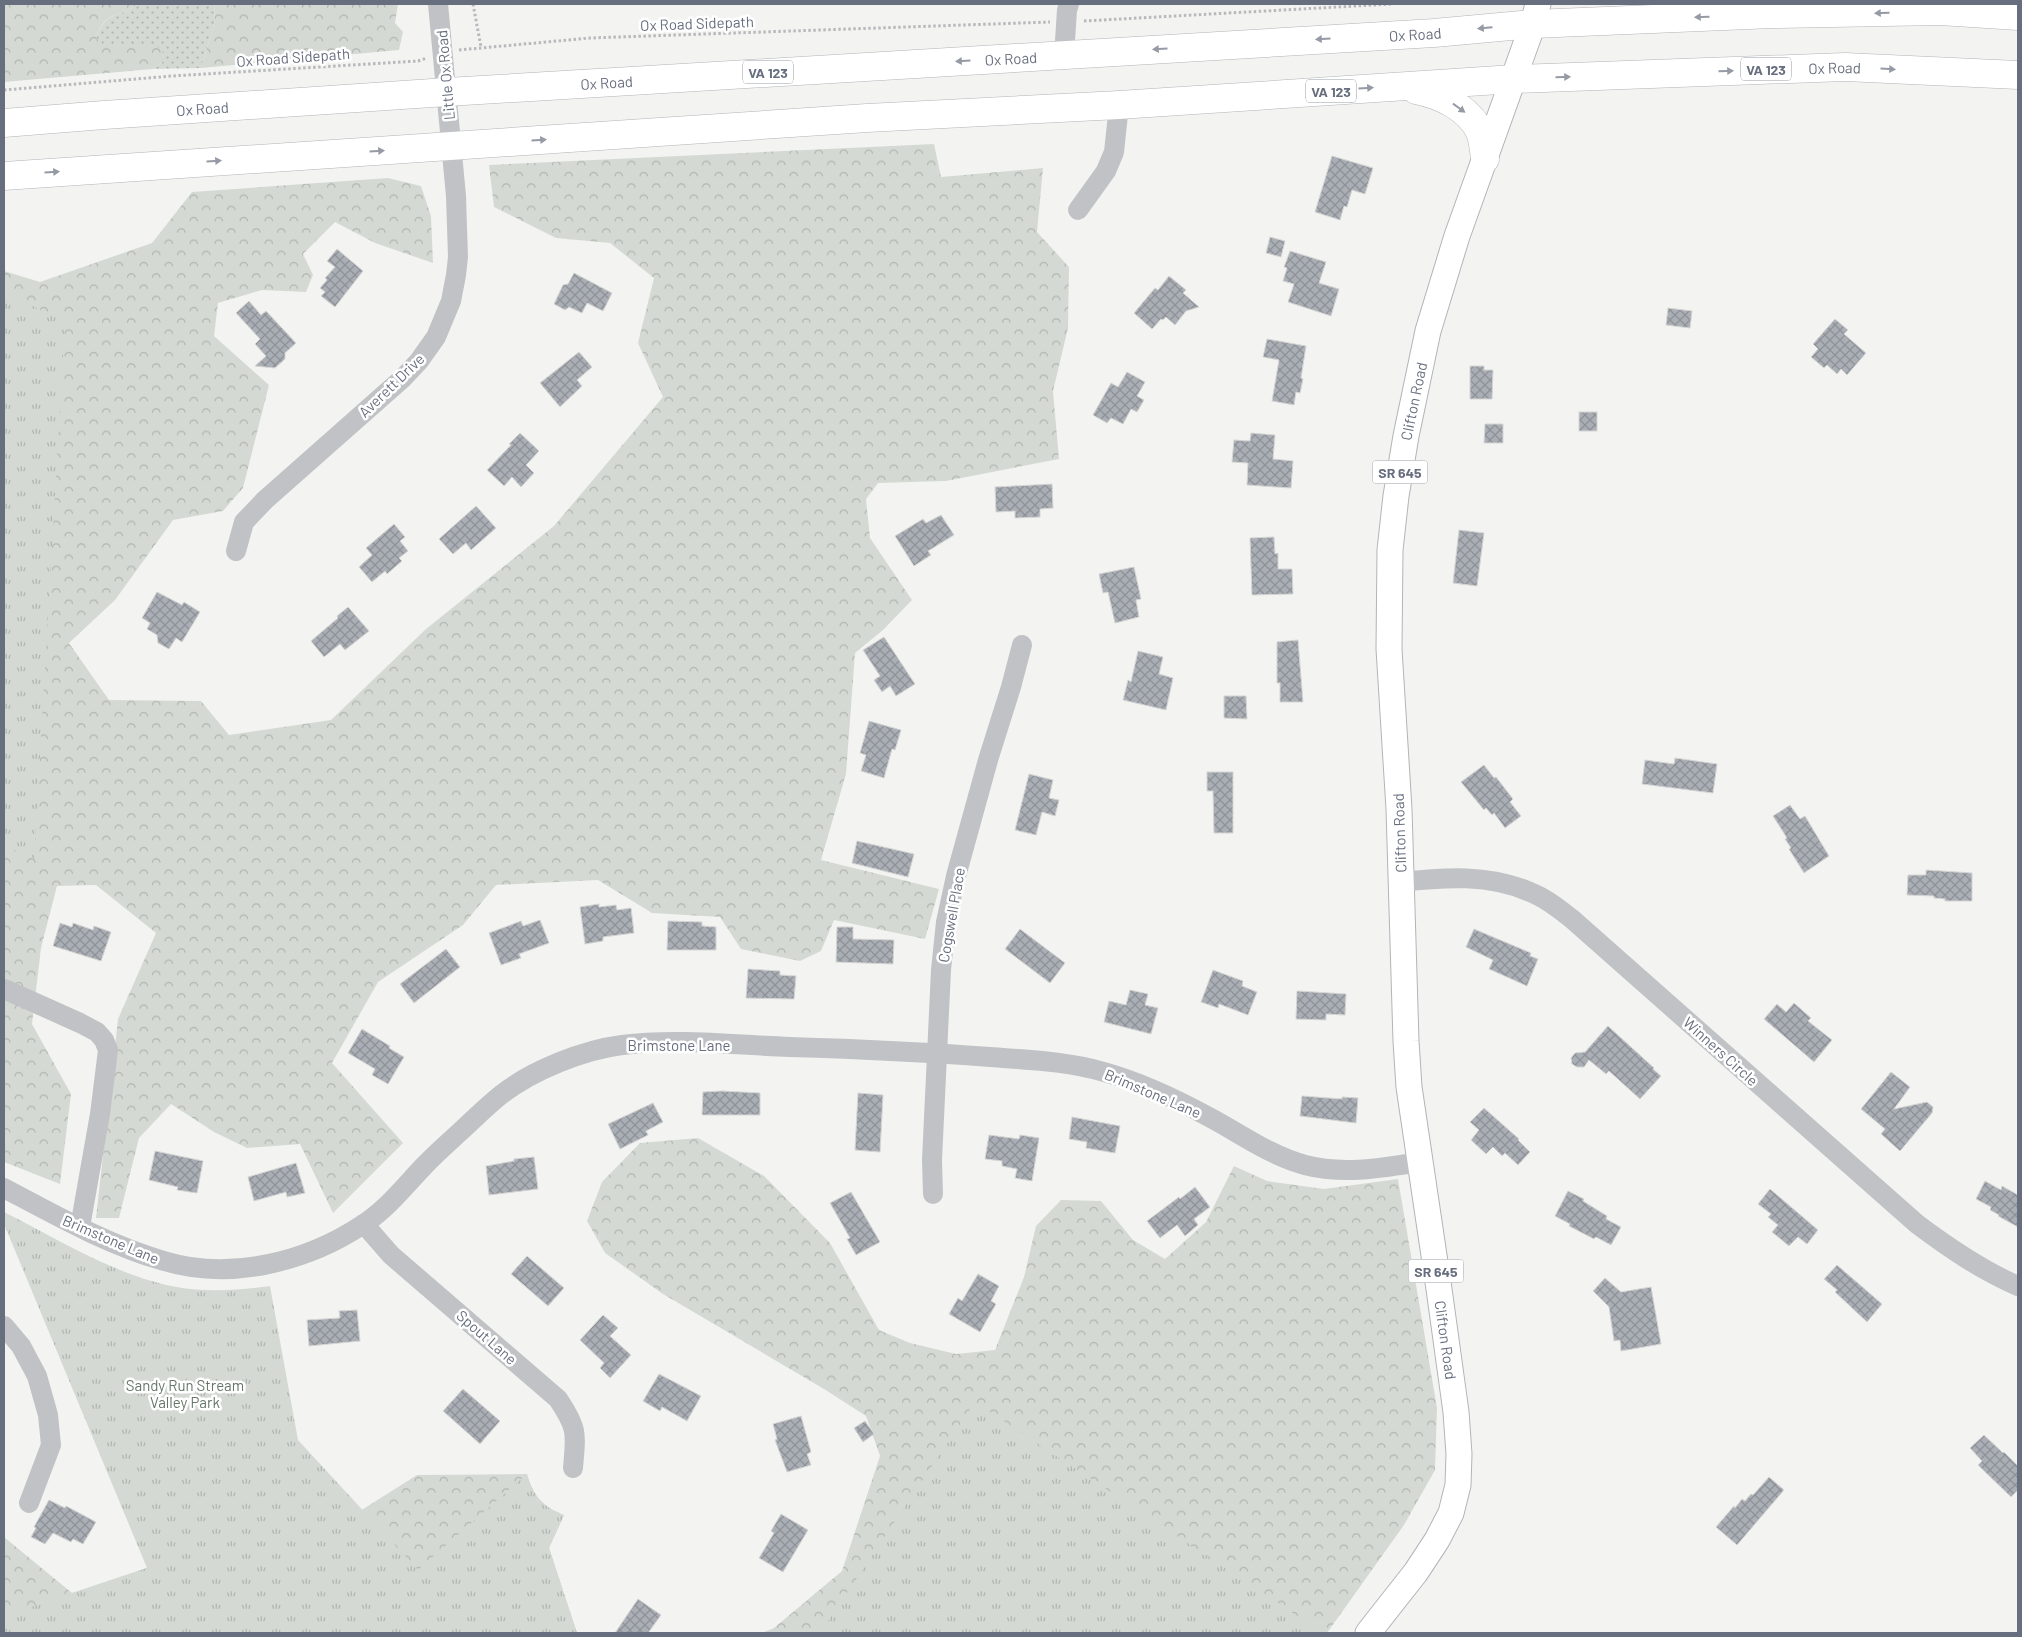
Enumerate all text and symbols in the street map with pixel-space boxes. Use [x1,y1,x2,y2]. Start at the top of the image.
one-way arrow [1874,9,1890,17]
street label: Ox Road Sidepath [640,12,754,34]
one-way arrow [1694,14,1710,22]
street label: Ox Road [1388,23,1442,45]
one-way arrow [1476,25,1492,33]
street label: Little Ox Road [432,29,458,121]
one-way arrow [1314,36,1330,44]
street label: Ox Road Sidepath [236,44,350,70]
one-way arrow [1152,45,1168,53]
street label: Ox Road [984,48,1038,69]
one-way arrow [955,58,971,66]
road number: VA 123 [1741,58,1791,80]
street label: Ox Road [1808,58,1861,77]
road number: VA 123 [743,61,793,84]
one-way arrow [1880,66,1896,74]
one-way arrow [1718,67,1734,75]
street label: Ox Road [580,72,633,93]
one-way arrow [1555,72,1571,80]
road number: VA 123 [1306,80,1356,102]
one-way arrow [1358,84,1374,92]
street label: Ox Road [176,98,229,119]
one-way arrow [1452,103,1466,113]
one-way arrow [531,136,547,144]
one-way arrow [369,146,385,154]
one-way arrow [207,157,223,165]
one-way arrow [45,168,61,176]
street label: Averett Drive [354,349,428,421]
street label: Clifton Road [1396,360,1430,442]
road number: SR 645 [1372,461,1428,484]
street label: Clifton Road [1389,793,1409,873]
street label: Cogswell Place [934,866,968,964]
street label: Winners Circle [1680,1013,1762,1089]
street label: Brimstone Lane [628,1036,730,1054]
street label: Brimstone Lane [1102,1065,1204,1121]
street label: Brimstone Lane [60,1211,162,1267]
road number: SR 645 [1408,1260,1464,1282]
street label: Clifton Road [1432,1299,1460,1381]
street label: Spout Lane [453,1306,521,1368]
park label: Sandy Run Stream Valley Park [126,1376,244,1411]

